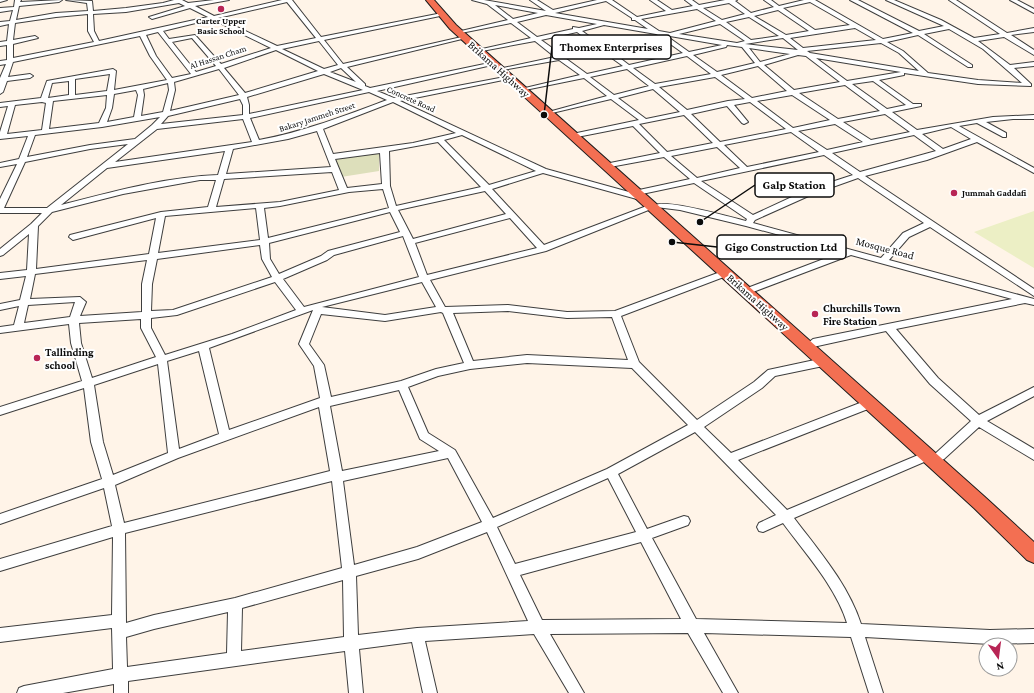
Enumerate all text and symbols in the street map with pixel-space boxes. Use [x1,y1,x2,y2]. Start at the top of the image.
marker: Carter Upper Basic School [216,4,226,14]
place label: Carter Upper Basic School [196,16,246,36]
callout: Thomex Enterprises [552,35,671,59]
street label: Brikama Highway [465,38,533,101]
text: Thomex Enterprises [560,40,662,54]
street label: Al Hassan Cham [189,43,247,71]
street label: Concrete Road [385,84,437,114]
street label: Bakary Jammeh Street [278,100,357,134]
callout: Galp Station [755,173,834,197]
text: Galp Station [762,178,826,192]
marker: Jummah Gaddafi [949,188,959,198]
place label: Jummah Gaddafi [961,188,1027,198]
street label: Mosque Road [854,234,916,263]
callout: Gigo Construction Ltd [717,235,846,259]
text: Gigo Construction Ltd [725,240,838,254]
street label: Brikama Highway [724,271,792,334]
place label: Churchills Town Fire Station [823,302,901,327]
marker: Churchills Town Fire Station [810,309,820,319]
place label: Tallinding school [45,346,94,371]
marker: Tallinding school [32,353,42,363]
north arrow [978,637,1018,677]
text: N [995,660,1006,674]

